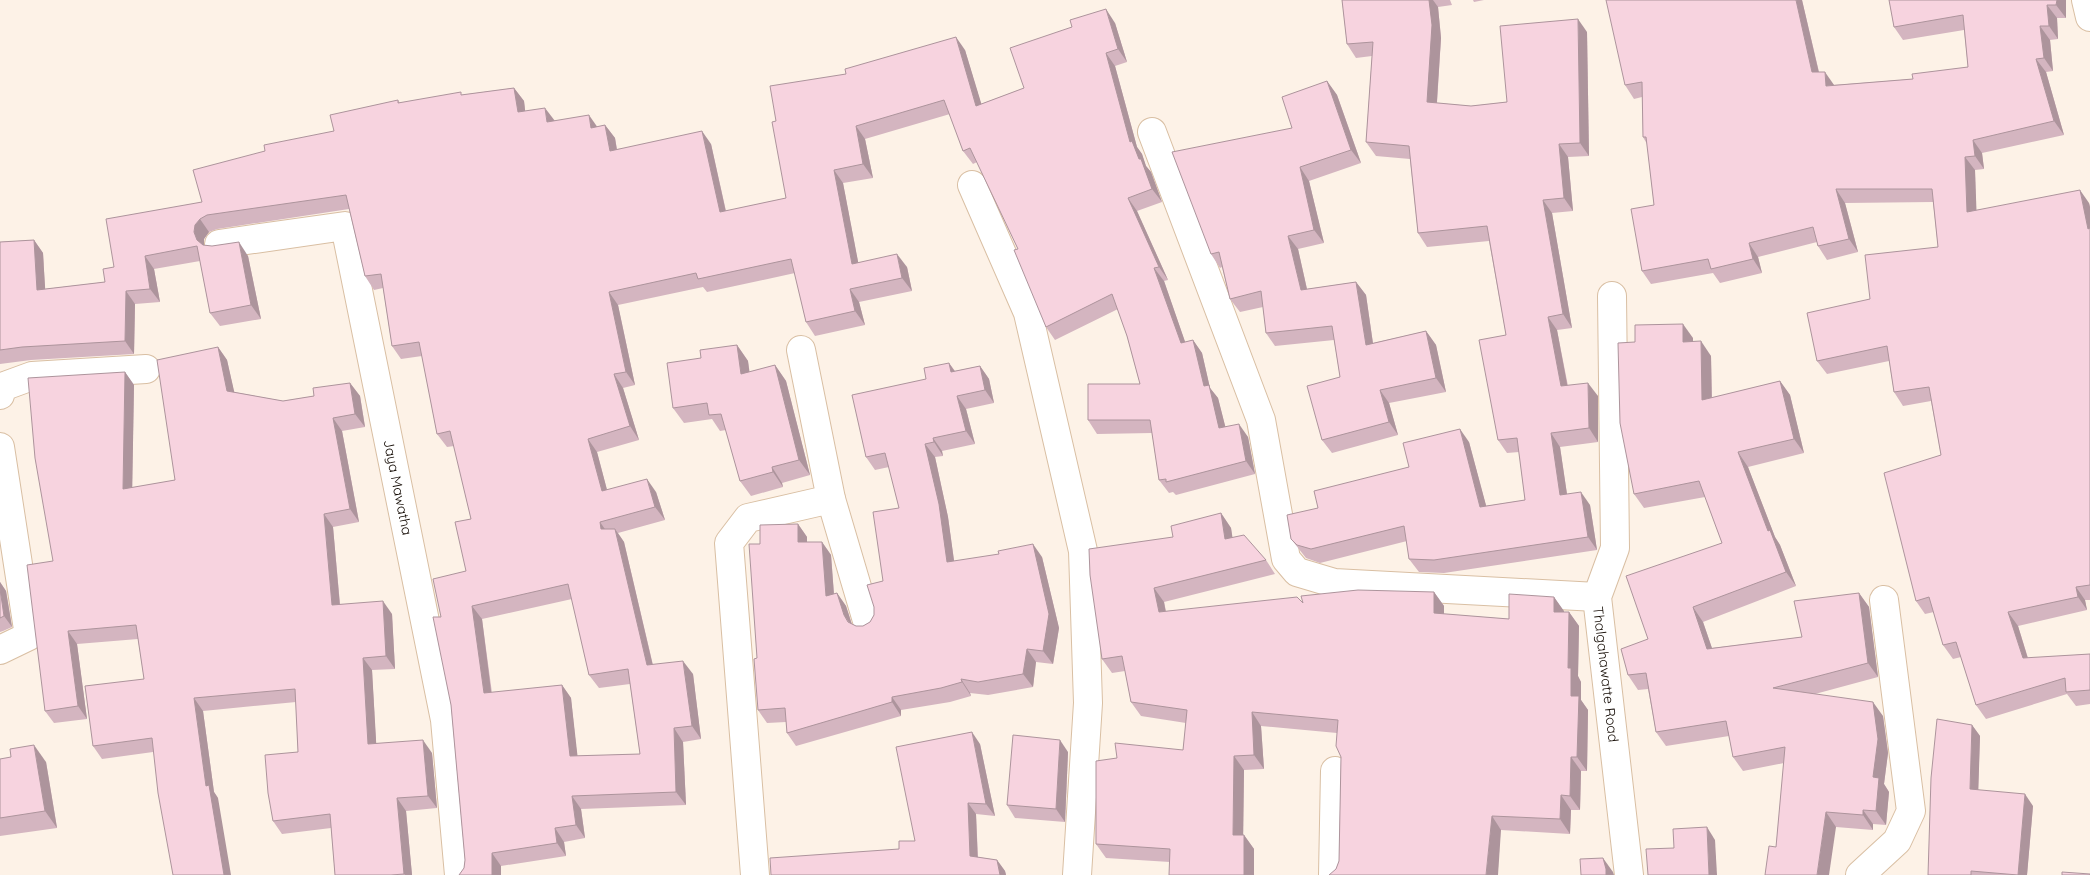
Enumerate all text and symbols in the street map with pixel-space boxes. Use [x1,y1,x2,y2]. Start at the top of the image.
street label: Jaya Mawatha [379,438,416,537]
street label: Thalgahawatte Road [1589,605,1623,743]

